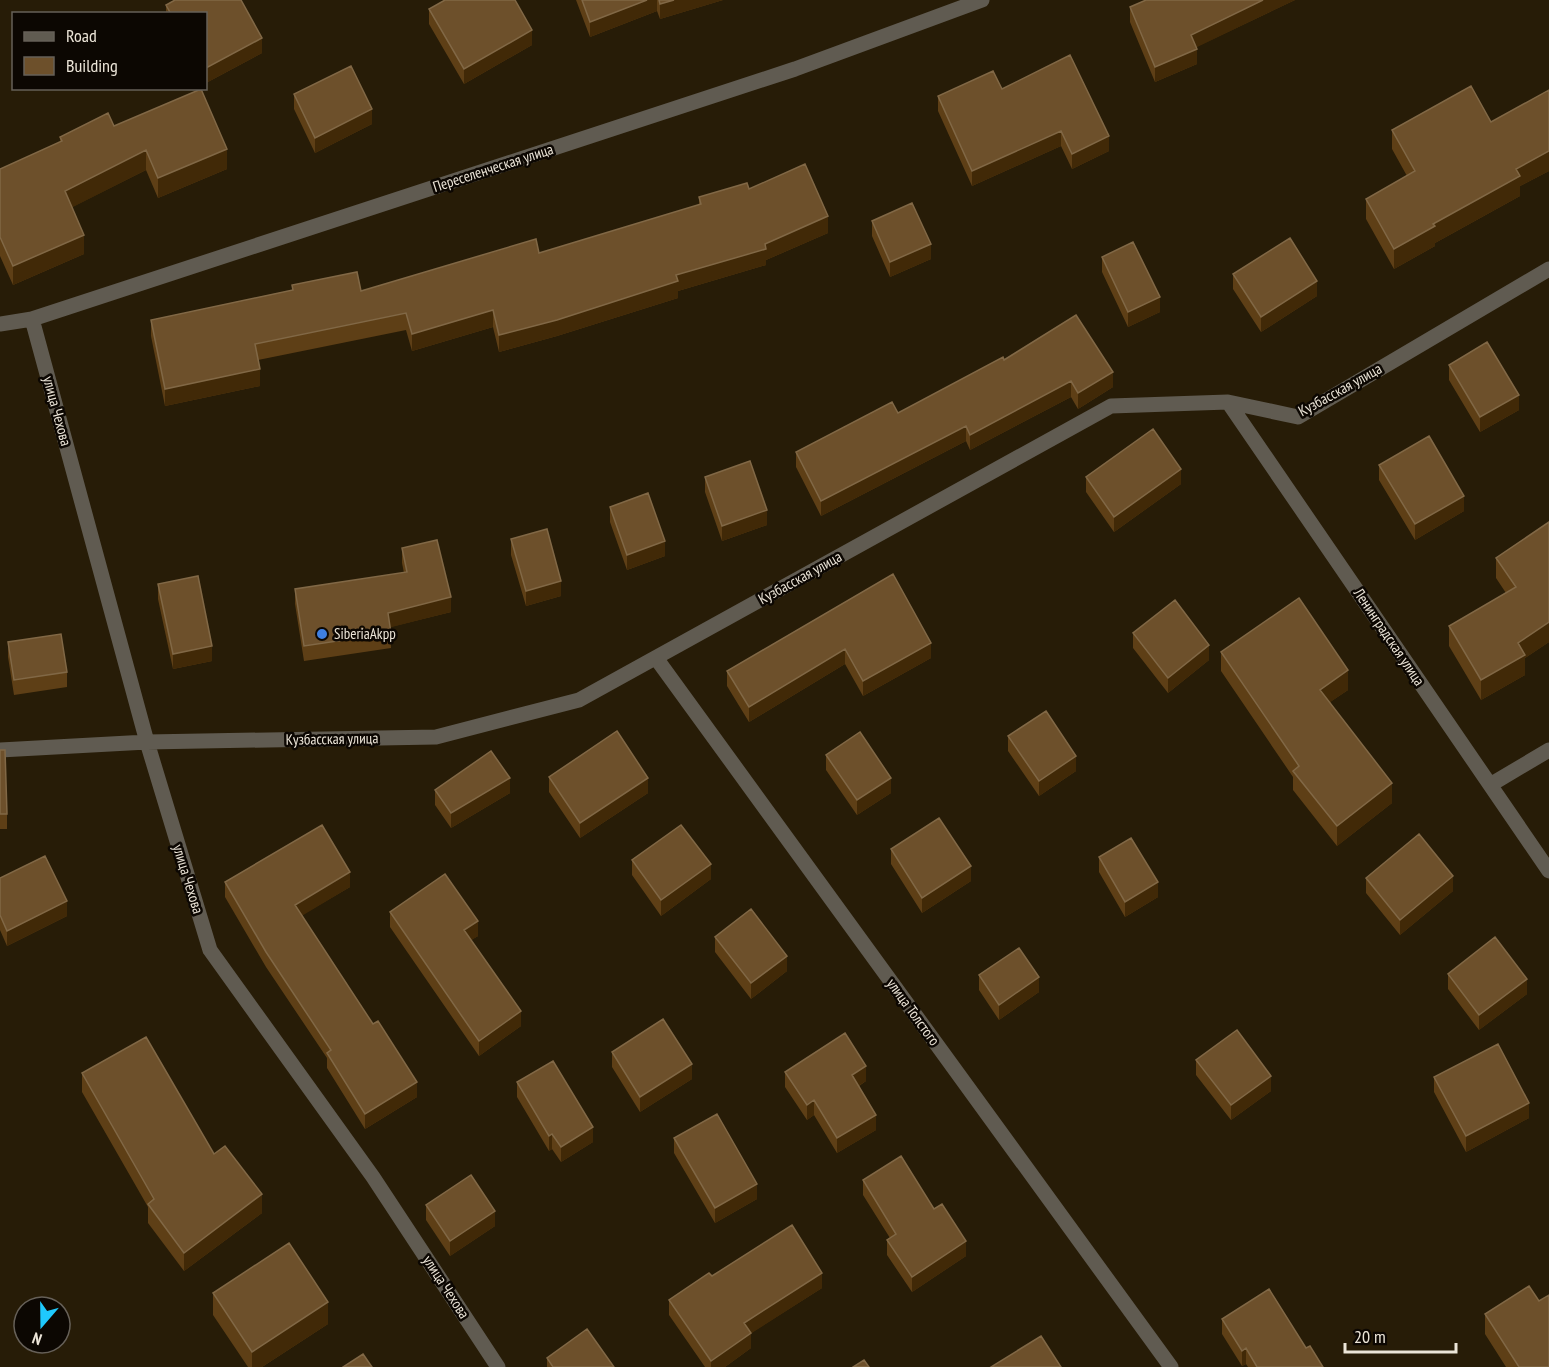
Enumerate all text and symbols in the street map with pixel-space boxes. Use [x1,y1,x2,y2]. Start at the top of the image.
legend [12,12,207,90]
text: Road [66,24,97,47]
text: Building [66,54,118,77]
street label: Переселенческая улица [430,139,555,196]
street label: Кузбасская улица [1295,359,1385,420]
street label: улица Чехова [39,374,76,448]
street label: Кузбасская улица [755,547,845,608]
street label: Ленинградская улица [1349,583,1429,689]
place label: SiberiaAkpp [334,624,396,643]
marker: SiberiaAkpp [315,627,329,641]
street label: Кузбасская улица [286,728,378,749]
street label: улица Чехова [169,842,208,916]
street label: улица Толстого [883,974,944,1049]
street label: улица Чехова [419,1251,474,1322]
north arrow [12,1295,72,1355]
scale bar [1345,1316,1456,1354]
text: 20 m [1354,1325,1386,1348]
text: N [29,1328,44,1350]

